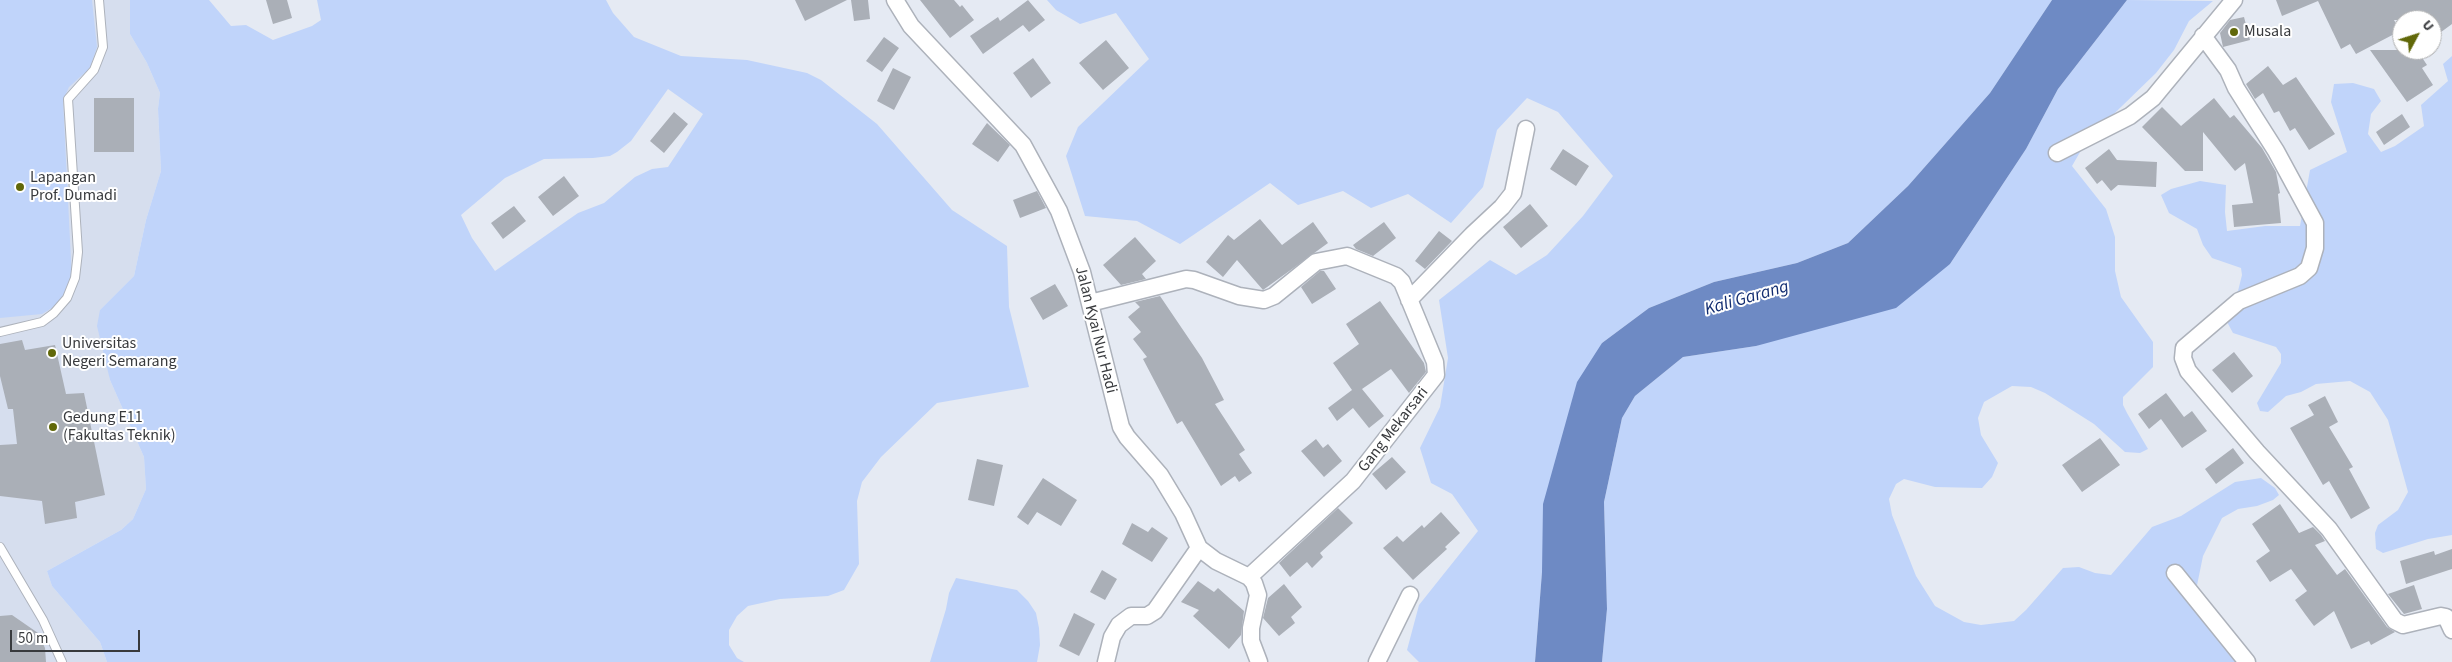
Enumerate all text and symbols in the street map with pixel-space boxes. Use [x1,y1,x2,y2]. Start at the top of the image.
north arrow [2392,10,2442,60]
text: U [2417,16,2438,36]
place label: Musala [2244,22,2291,42]
marker: Musala [2228,26,2240,38]
place label: Lapangan Prof. Dumadi [30,168,117,206]
marker: Lapangan Prof. Dumadi [14,181,26,193]
street label: Jalan Kyai Nur Hadi [1070,264,1120,396]
water label: Kali Garang [1702,277,1792,321]
place label: Universitas Negeri Semarang [62,334,176,372]
marker: Universitas Negeri Semarang [46,347,58,359]
street label: Gang Mekarsari [1355,383,1433,477]
place label: Gedung E11 (Fakultas Teknik) [63,408,176,446]
marker: Gedung E11 (Fakultas Teknik) [47,421,59,433]
scale bar [12,620,142,652]
text: 50 m [18,628,48,649]

